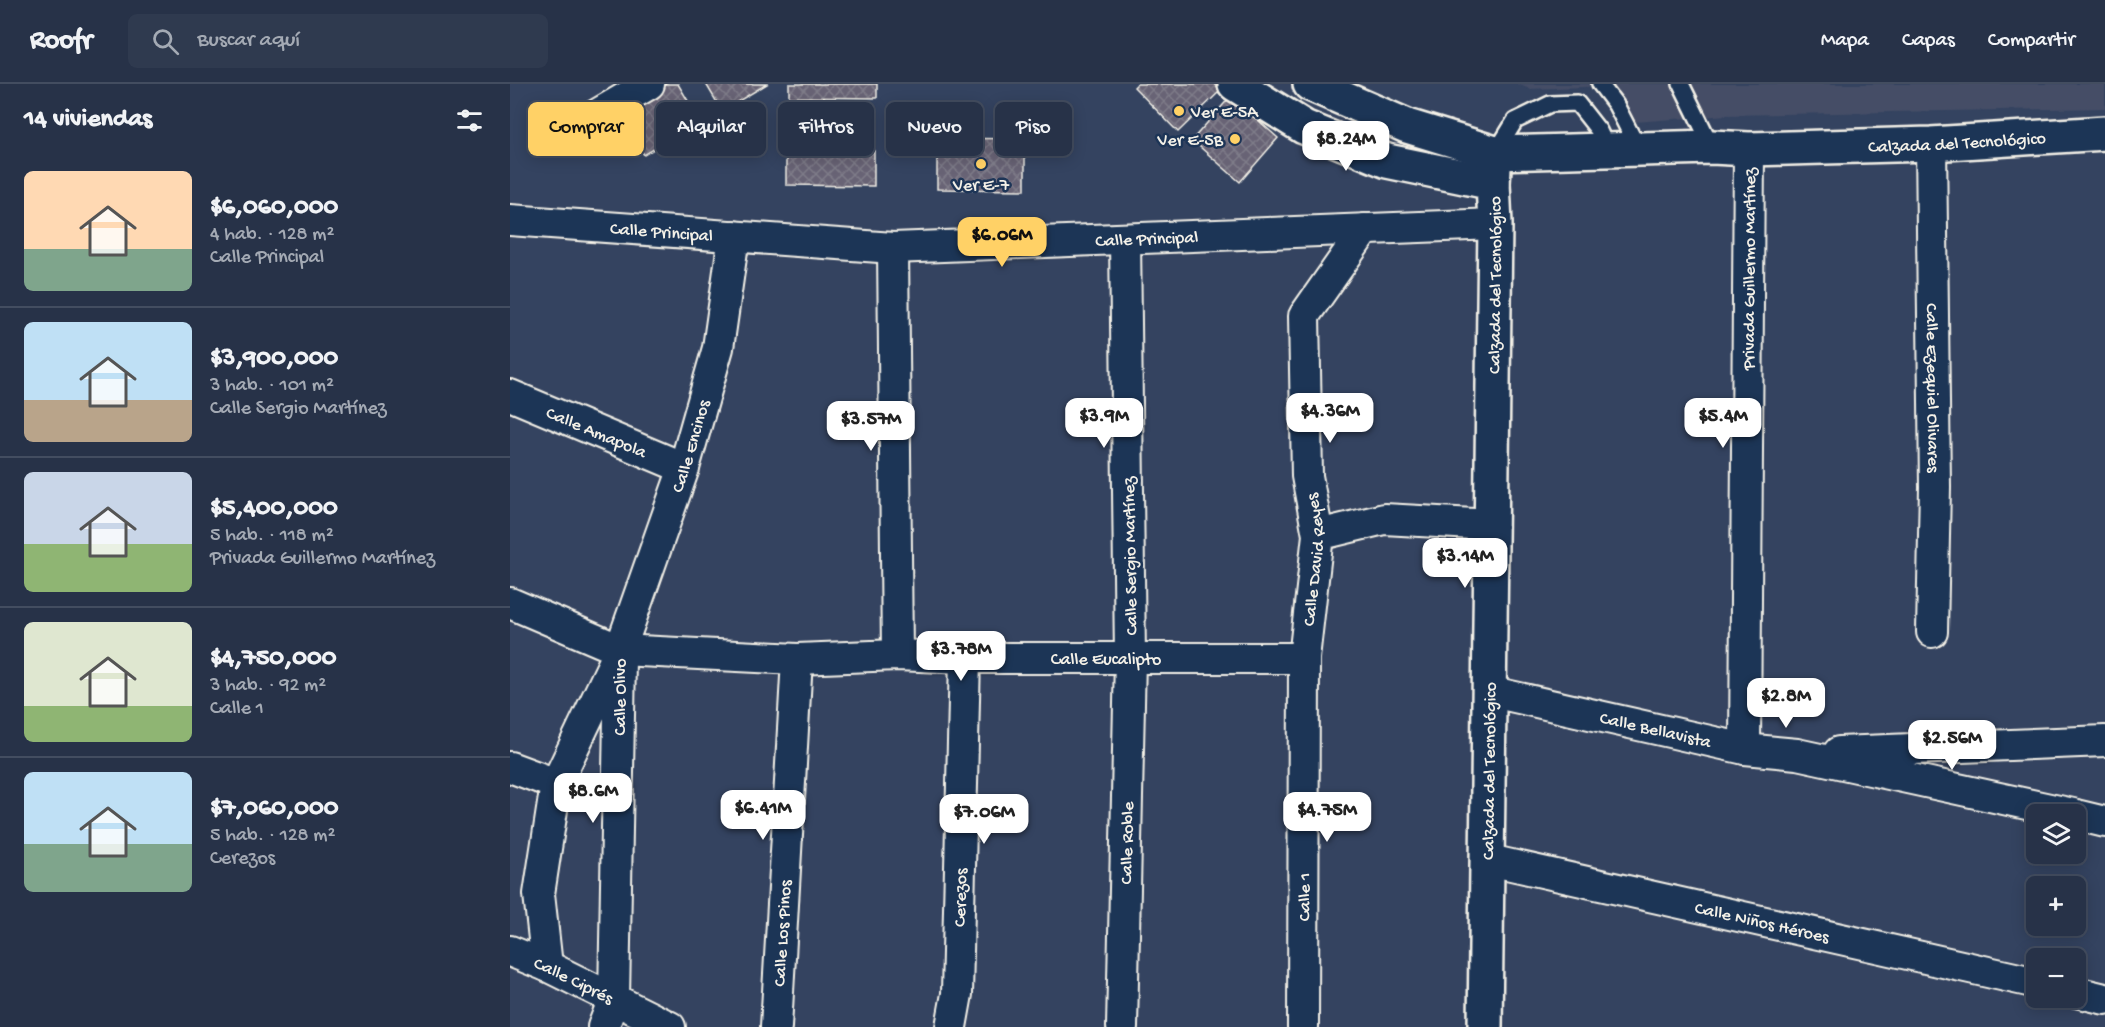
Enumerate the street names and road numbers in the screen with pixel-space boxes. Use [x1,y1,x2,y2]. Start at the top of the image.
street label: Calzada del Tecnológico [1868,129,2047,159]
street label: Privada Guillermo Martínez [1740,167,1762,371]
street label: Calzada del Tecnológico [1485,196,1508,374]
street label: Calle Principal [609,219,714,248]
street label: Calle Principal [1095,228,1199,253]
street label: Calle Ezequiel Olivares [1920,303,1943,474]
street label: Calle Encinos [668,397,716,496]
street label: Calle Amapola [542,403,650,464]
street label: Calle Sergio Martínez [1120,475,1143,636]
street label: Calle David Reyes [1300,490,1331,627]
street label: Calle Eucalipto [1051,650,1161,671]
street label: Calle Olivo [611,658,632,736]
street label: Calzada del Tecnológico [1479,682,1502,860]
street label: Calle Bellavista [1598,709,1714,754]
street label: Calle Roble [1117,801,1140,885]
street label: Cerezos [951,867,973,927]
street label: Calle 1 [1295,873,1316,921]
street label: Calle Los Pinos [770,878,797,987]
street label: Calle Niños Héroes [1693,899,1832,949]
street label: Calle Ciprés [530,954,617,1011]

